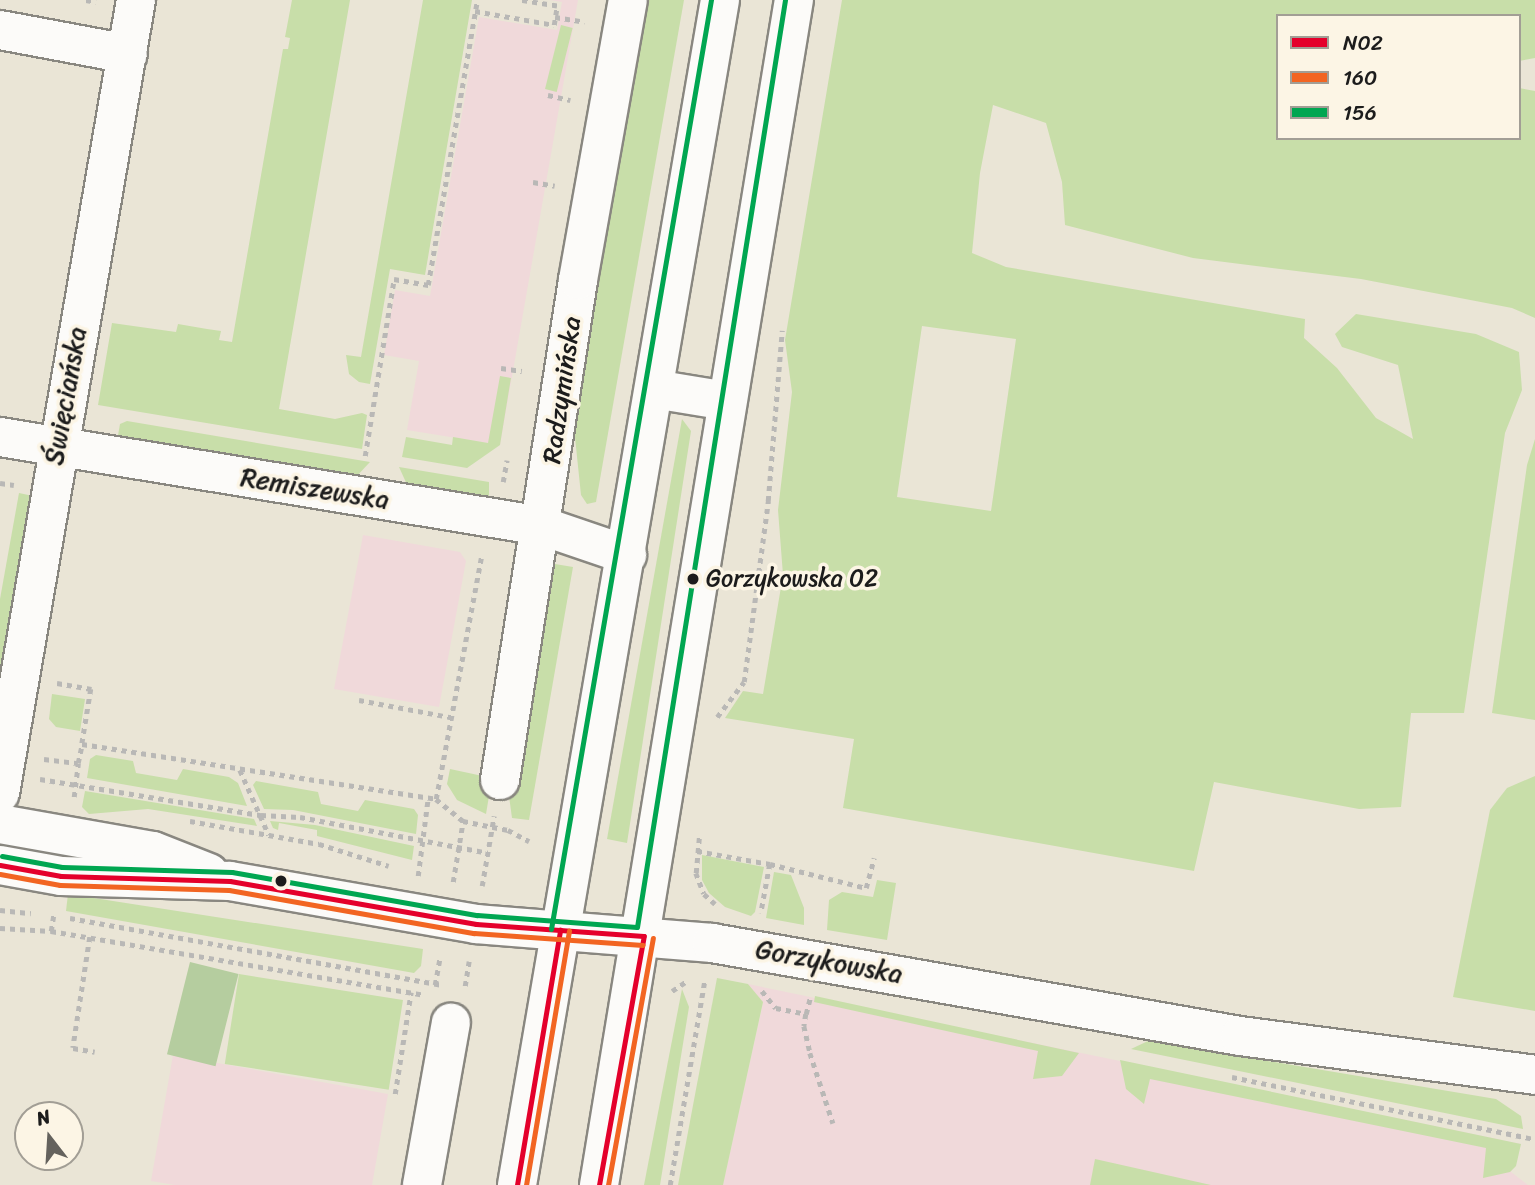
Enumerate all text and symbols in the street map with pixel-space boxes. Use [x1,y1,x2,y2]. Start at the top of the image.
legend [1276,14,1521,140]
text: N02 [1343,24,1383,62]
text: 160 [1343,59,1377,97]
text: 156 [1343,94,1377,132]
street label: Radzymińska [536,314,588,466]
street label: Święciańska [39,325,93,467]
street label: Remiszewska [239,462,391,516]
place label: Gorzykowska 02 [706,565,878,593]
marker: Gorzykowska 02 [686,572,700,586]
unlabelled marker [274,874,288,888]
street label: Gorzykowska [753,934,905,990]
text: N [32,1100,54,1135]
north arrow [14,1101,84,1171]

